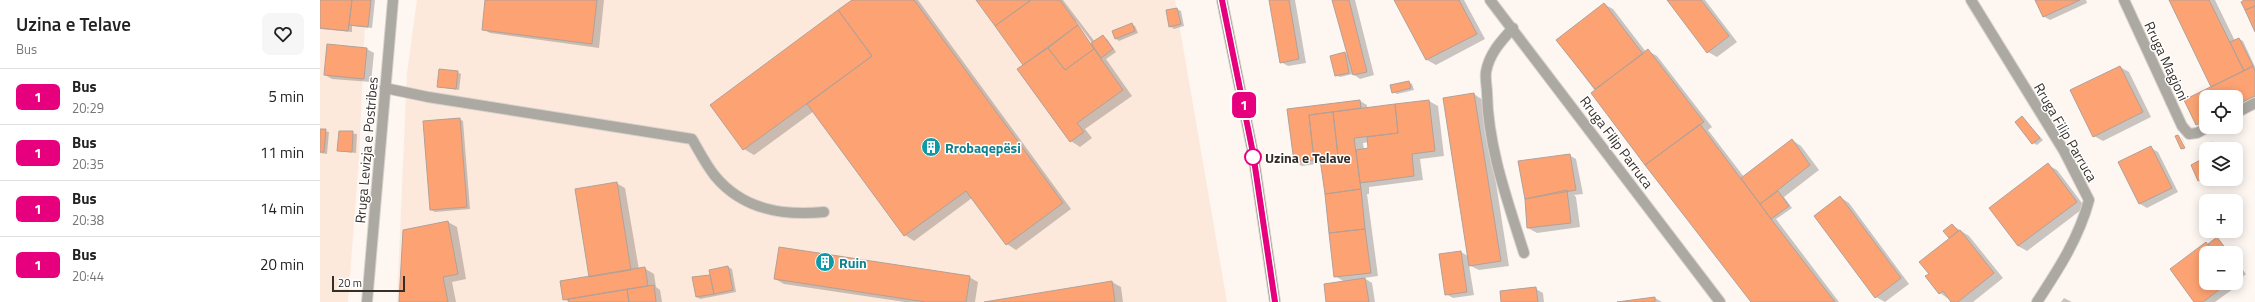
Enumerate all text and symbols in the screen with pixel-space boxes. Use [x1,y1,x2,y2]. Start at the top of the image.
text: Uzina e Telave [16,9,131,38]
button: heart [262,13,304,55]
street label: Rruga Magjoni [2139,18,2195,104]
text: Bus [16,39,37,59]
text: Bus [72,75,97,98]
street label: Rruga Levizja e Postribes [349,76,383,224]
street label: Rruga Filip Parruca [2029,79,2103,185]
text: 5 min [268,85,304,108]
text: 1 [34,86,42,107]
map controls [2199,90,2243,290]
button: locate [2199,90,2243,134]
street label: Rruga Filip Parruca [1575,91,1659,193]
line badge: 1 [1231,92,1257,118]
text: 1 [1240,94,1248,115]
text: 20:29 [72,98,104,118]
text: Bus [72,131,97,154]
building icon: Rrobaqepësi [920,136,942,158]
place label: Rrobaqepësi [945,137,1021,158]
text: 11 min [260,141,304,164]
text: 1 [34,142,42,163]
button: layers [2199,142,2243,186]
place label: Uzina e Telave [1265,147,1351,168]
marker: Uzina e Telave [1244,148,1262,166]
text: 20:35 [72,154,104,174]
text: Bus [72,187,97,210]
button: + [2199,194,2243,238]
text: 14 min [260,197,304,220]
text: 1 [34,198,42,219]
text: 20:38 [72,210,104,230]
text: Bus [72,243,97,266]
button: − [2199,246,2243,290]
building icon: Ruin [814,251,836,273]
place label: Ruin [839,252,867,273]
text: 20 min [260,253,304,276]
text: 1 [34,254,42,275]
text: 20:44 [72,266,104,286]
scale bar [332,274,405,293]
text: 20 m [338,275,362,291]

